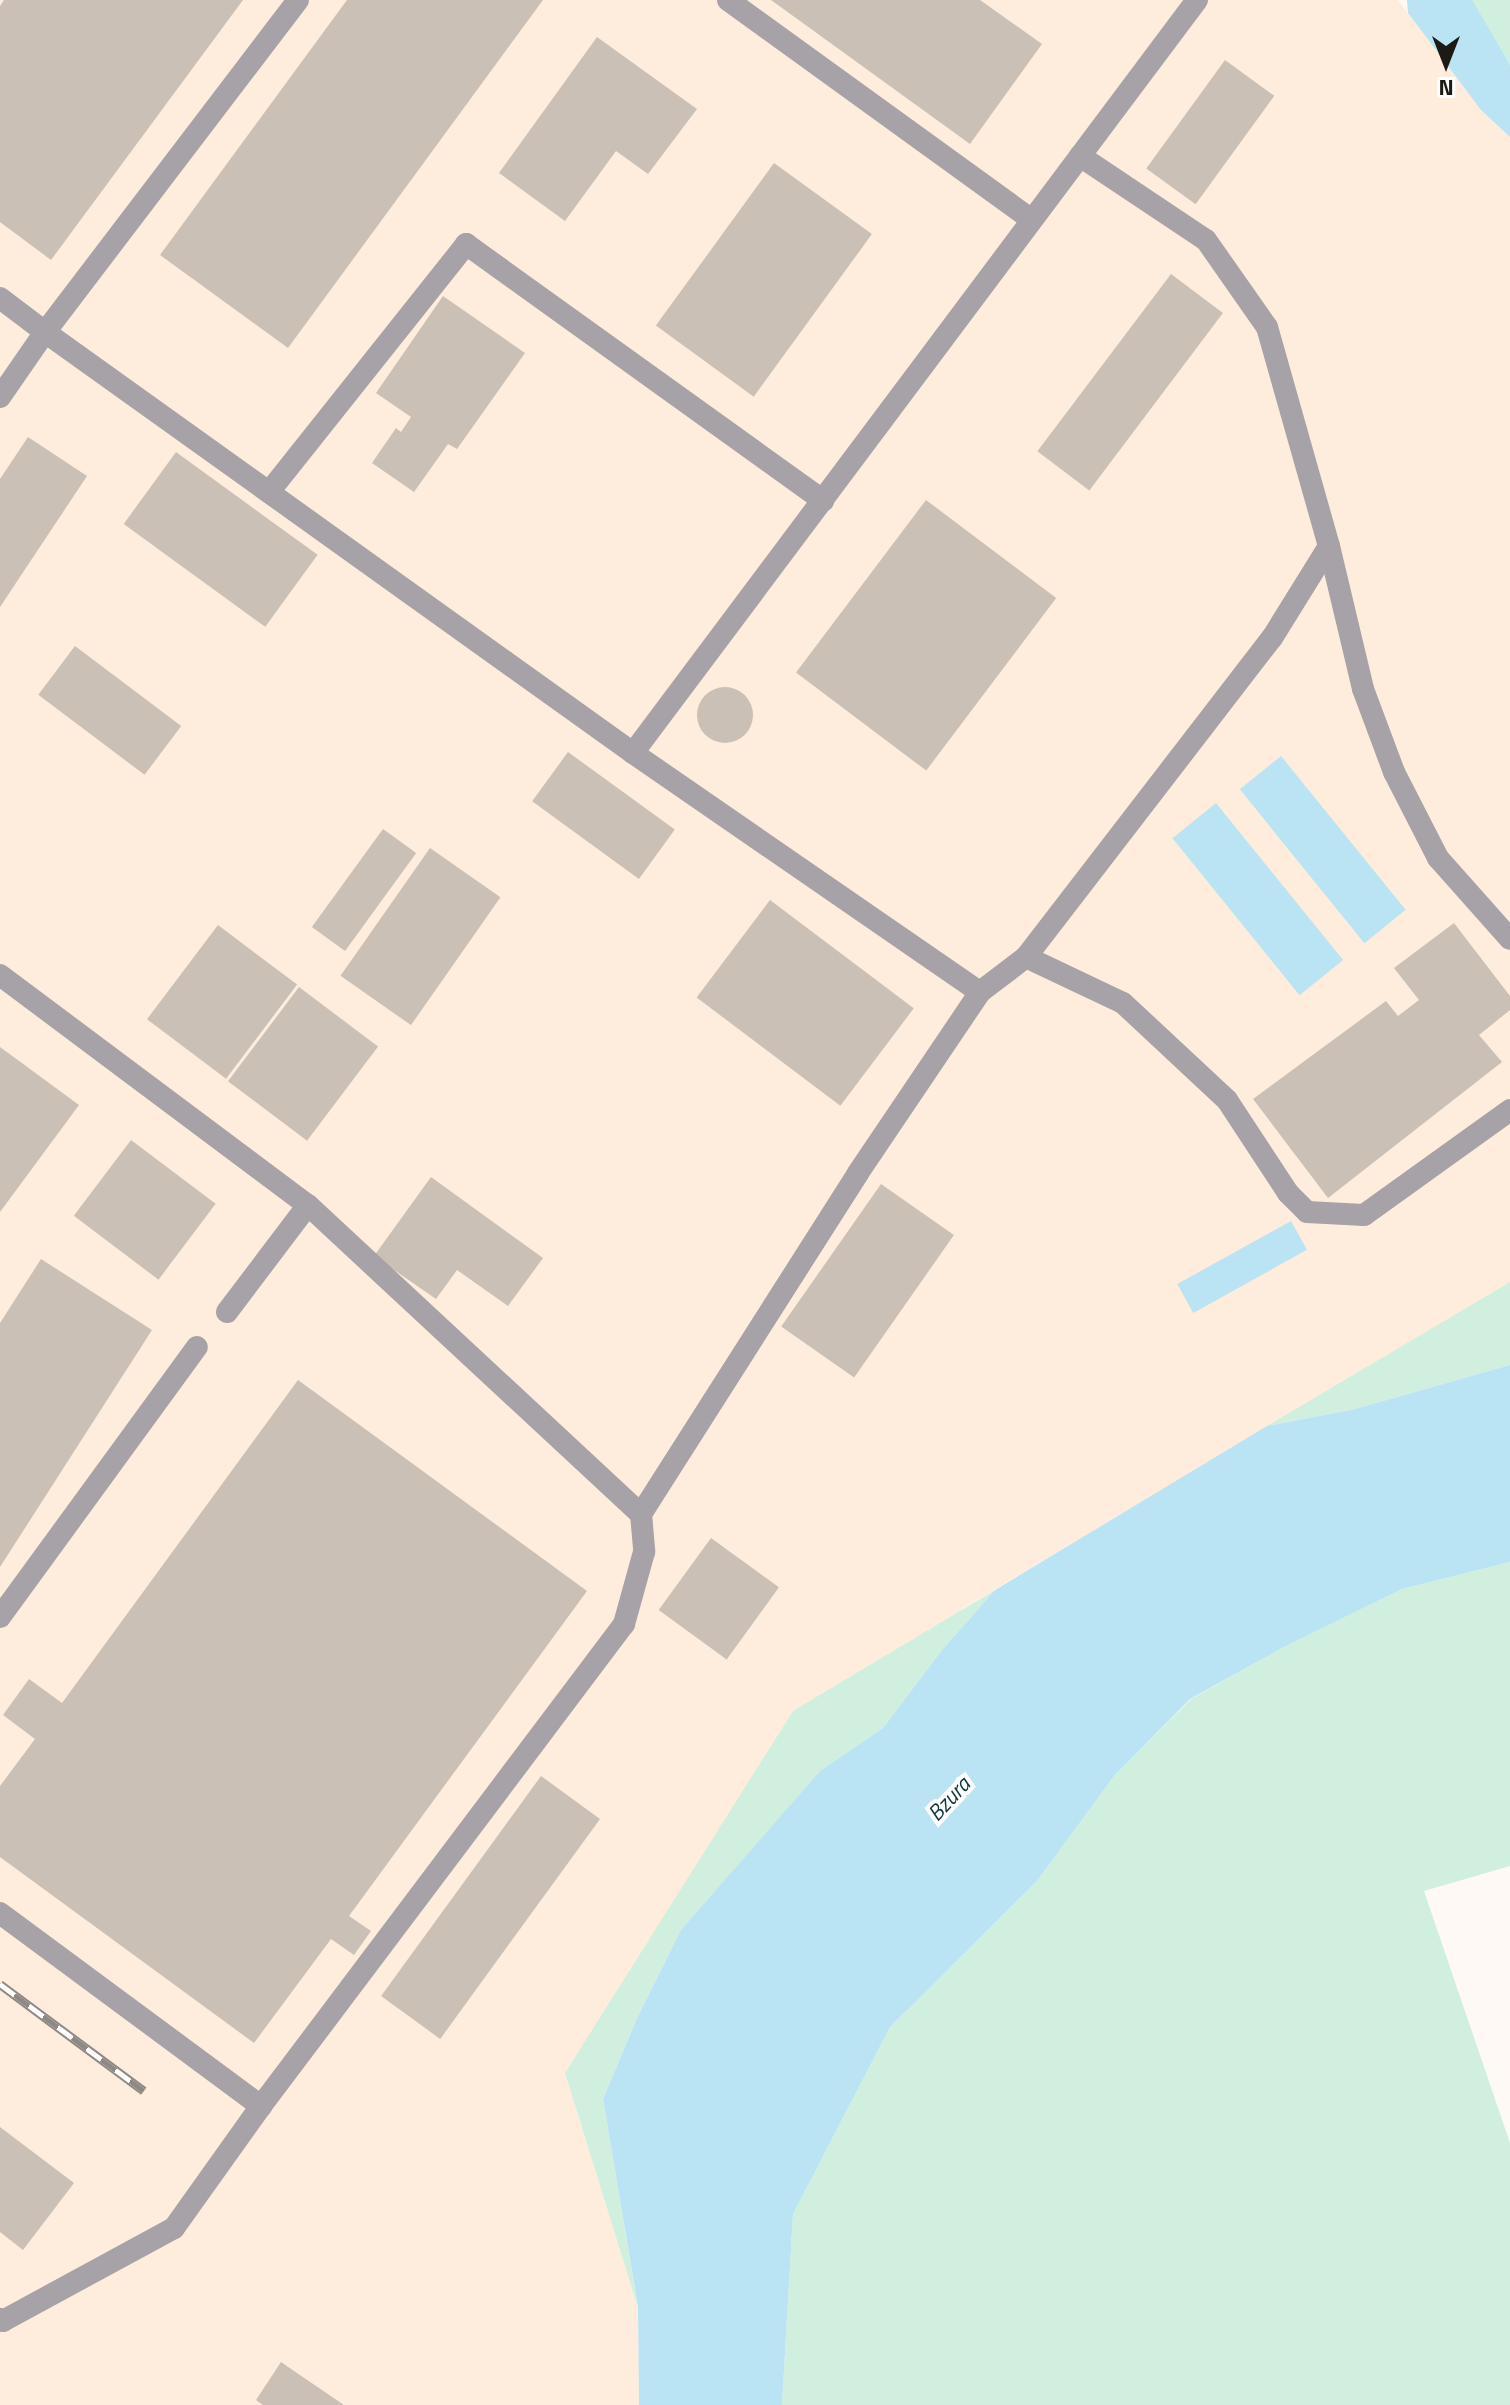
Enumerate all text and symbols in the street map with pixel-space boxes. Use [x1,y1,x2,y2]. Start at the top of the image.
north arrow [1406,24,1486,104]
text: N [1438,71,1454,105]
water label: Bzura [922,1772,976,1826]

